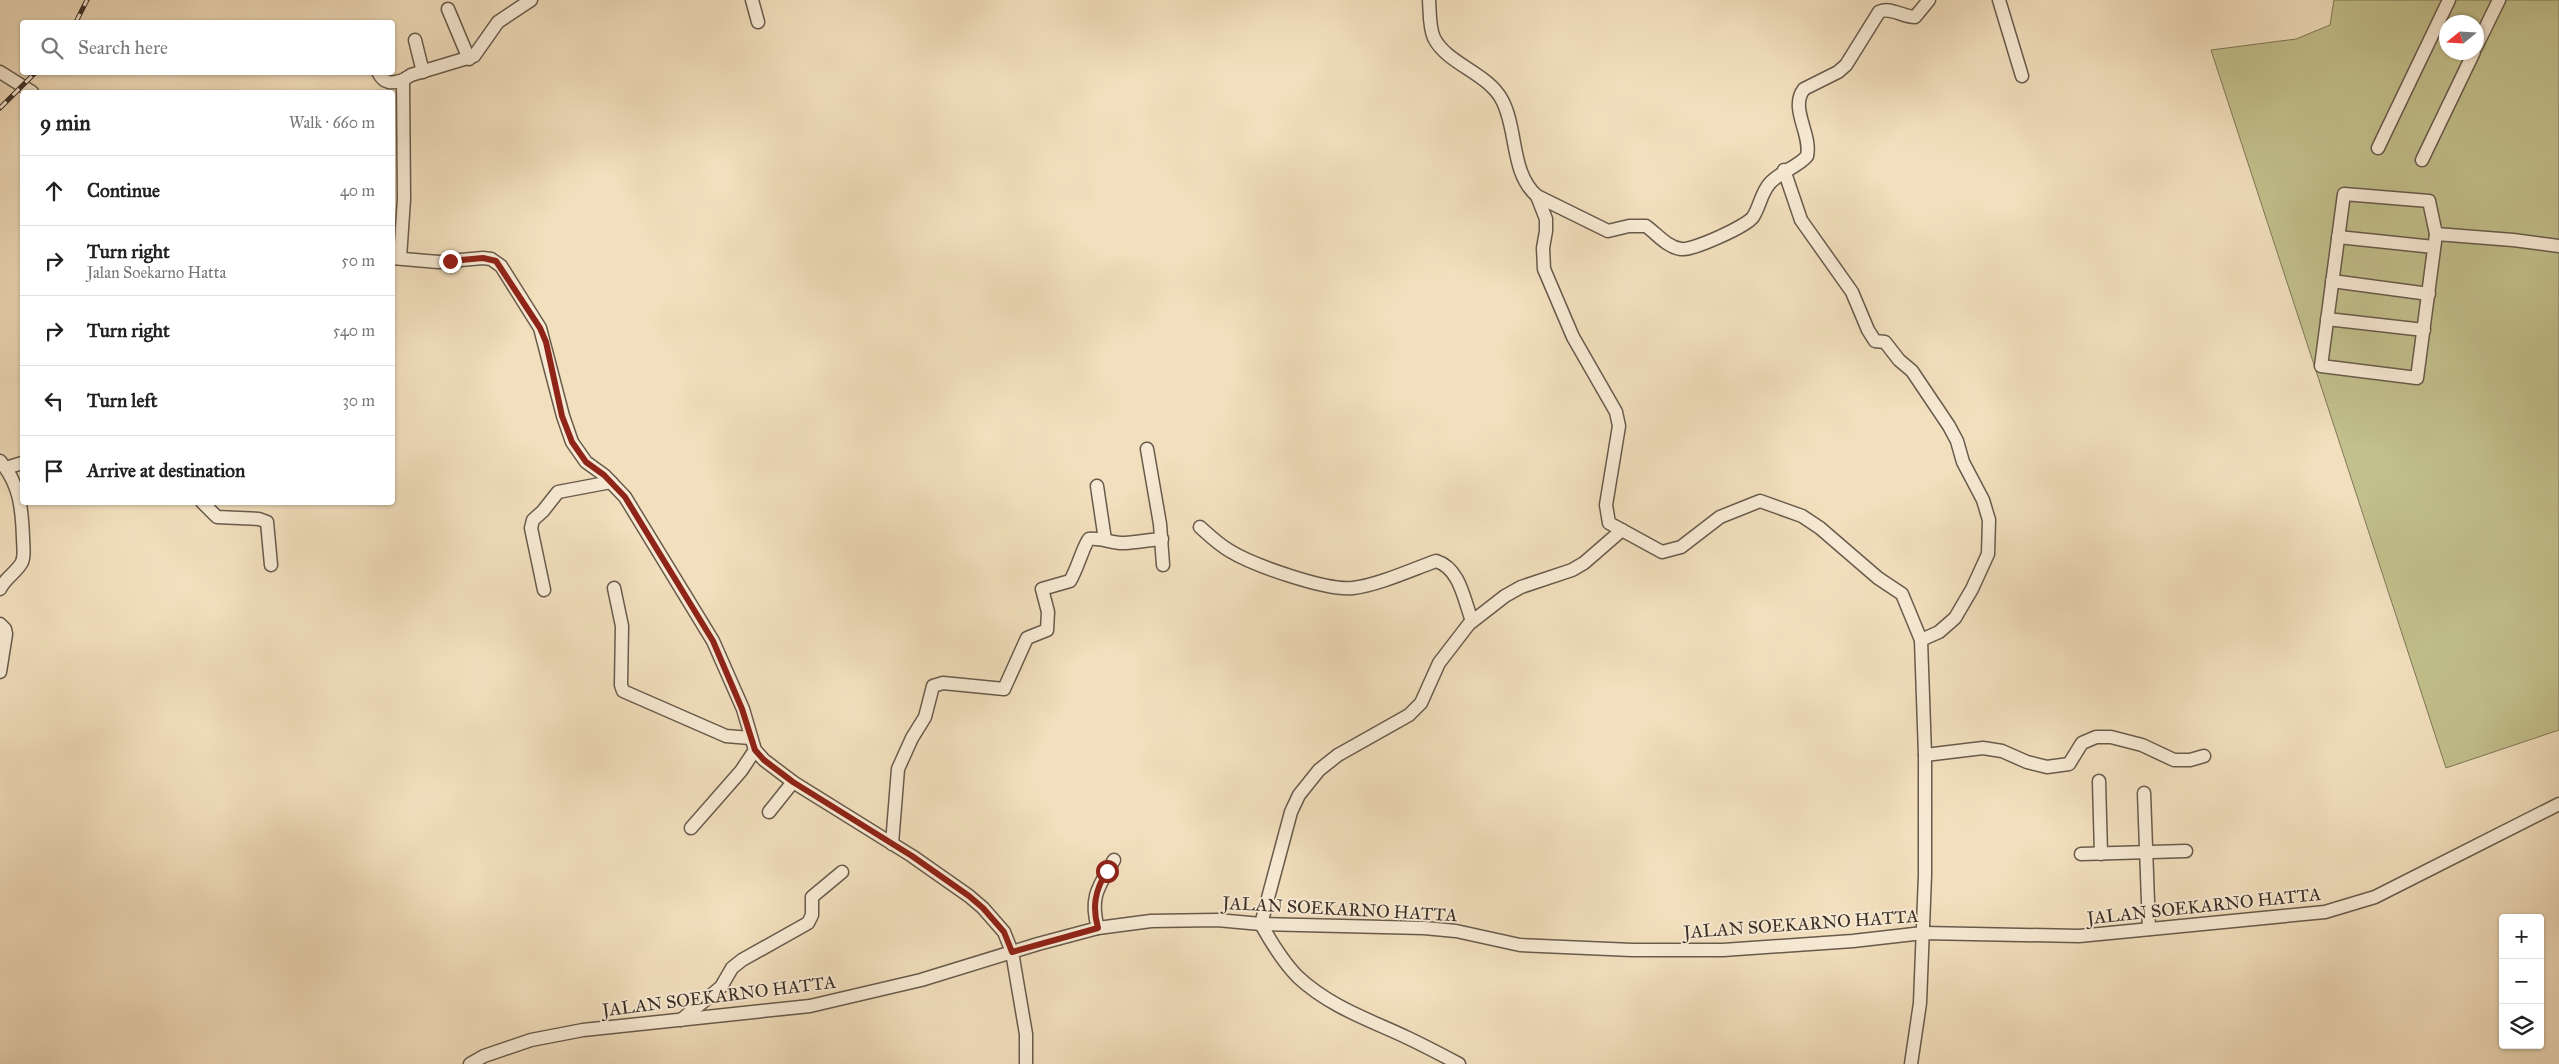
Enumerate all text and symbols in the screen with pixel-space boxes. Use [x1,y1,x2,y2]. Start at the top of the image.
north arrow [2439,15,2484,60]
search box [20,20,395,75]
icon: search [38,34,66,62]
text: Search here [78,36,168,59]
text: 9 min [40,110,91,136]
text: Walk · 660 m [289,113,375,132]
icon: ahead [40,177,68,205]
text: Continue [87,179,160,202]
text: 40 m [340,181,375,200]
text: Turn right [87,240,170,263]
icon: right [40,247,68,275]
route end [439,250,462,273]
text: 50 m [341,251,375,270]
text: Jalan Soekarno Hatta [87,263,226,282]
icon: right [40,317,68,345]
text: Turn right [87,319,170,342]
text: 540 m [333,321,375,340]
icon: left [40,387,68,415]
text: Turn left [87,389,157,412]
text: 30 m [342,391,375,410]
icon: arrive [40,457,68,485]
text: Arrive at destination [87,459,245,482]
route start [1096,860,1119,883]
street label: JALAN SOEKARNO HATTA [2084,883,2322,930]
street label: JALAN SOEKARNO HATTA [1220,892,1458,927]
street label: JALAN SOEKARNO HATTA [1681,905,1919,944]
map controls [2499,914,2544,1049]
button: + [2499,914,2544,959]
button: − [2499,959,2544,1004]
street label: JALAN SOEKARNO HATTA [599,971,837,1022]
button: layers [2499,1004,2544,1049]

